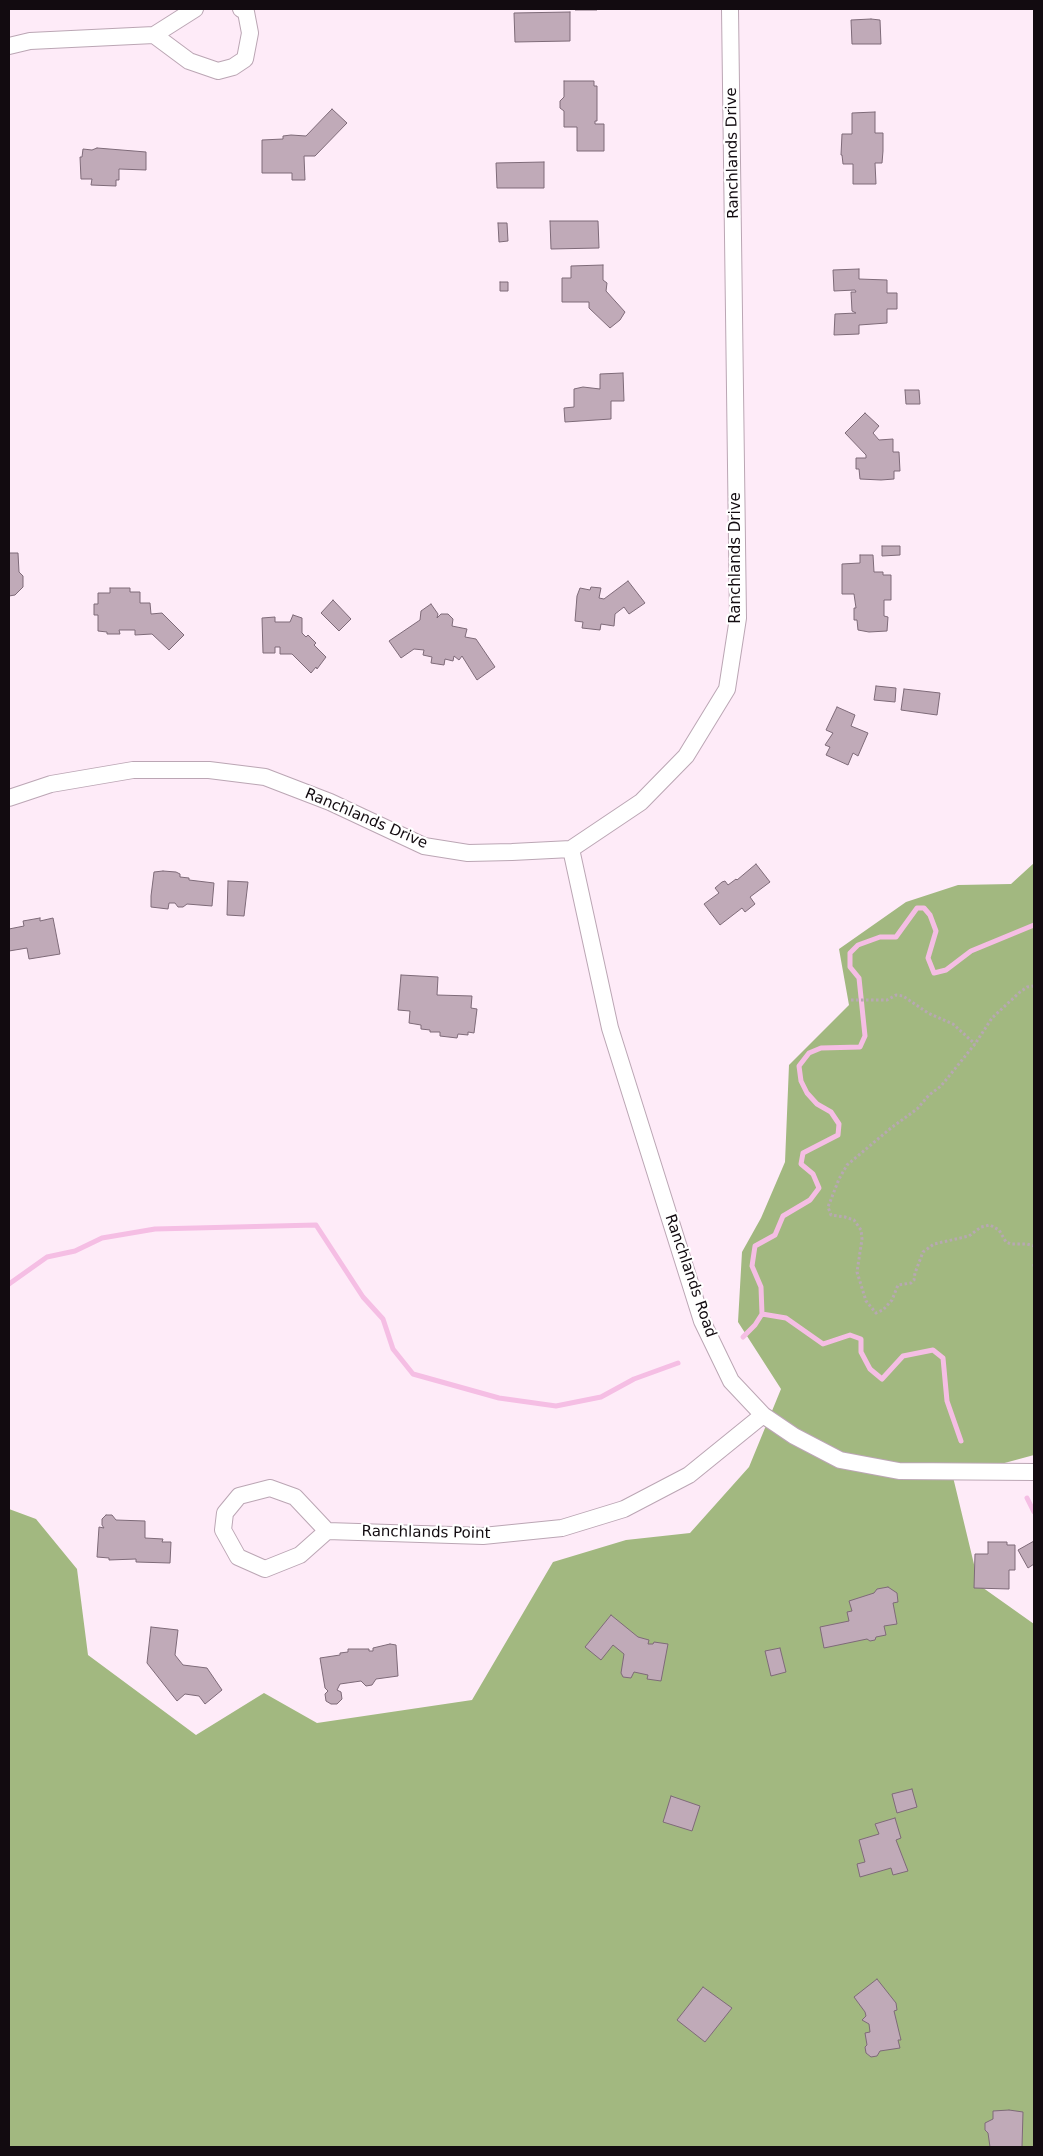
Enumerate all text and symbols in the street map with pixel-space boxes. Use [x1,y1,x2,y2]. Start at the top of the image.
street label: Ranchlands Drive [723,87,743,219]
street label: Ranchlands Drive [727,492,745,624]
street label: Ranchlands Drive [302,785,430,853]
street label: Ranchlands Road [660,1212,720,1340]
street label: Ranchlands Point [361,1523,491,1543]

